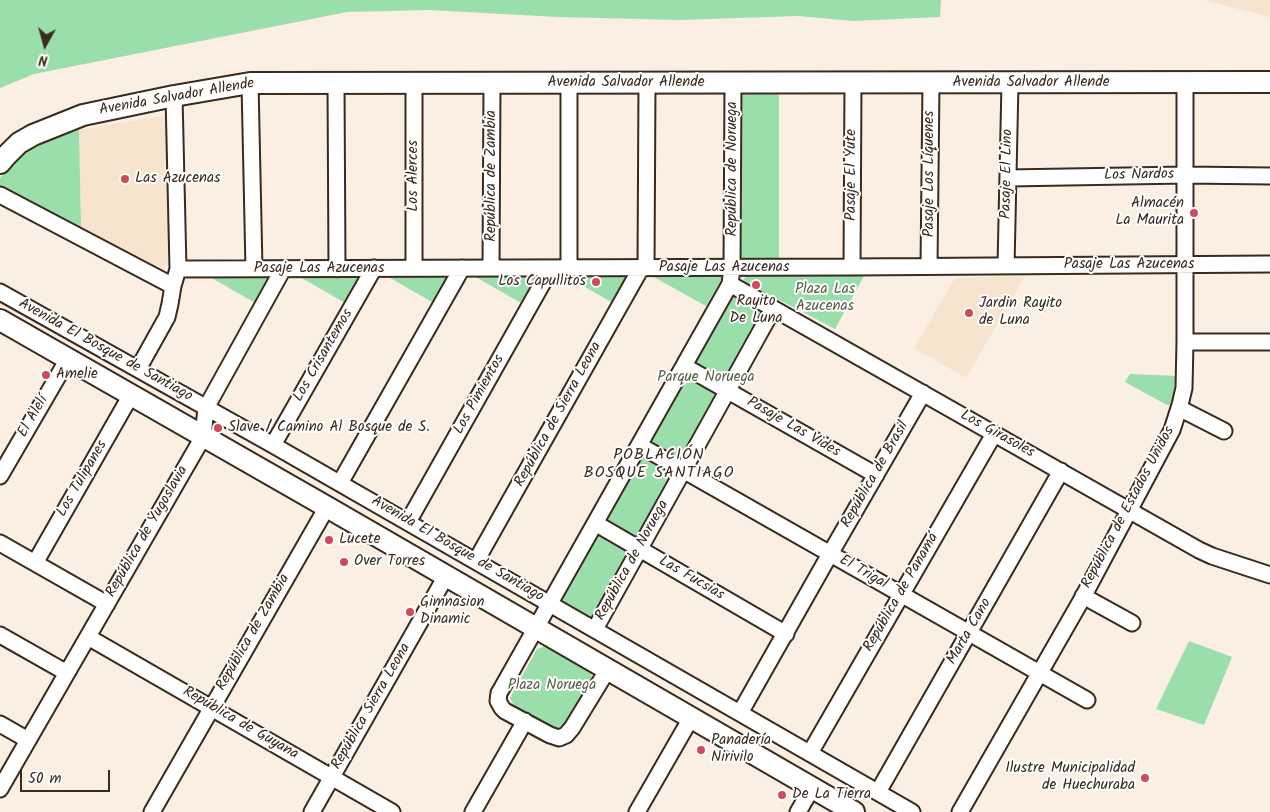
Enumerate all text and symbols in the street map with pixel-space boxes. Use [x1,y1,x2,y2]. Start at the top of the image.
north arrow [20,20,70,70]
text: N [37,48,49,71]
street label: Avenida Salvador Allende [547,74,705,92]
street label: Avenida Salvador Allende [952,74,1110,92]
street label: Avenida Salvador Allende [98,76,256,120]
street label: República de Noruega [724,102,742,236]
street label: República de Zambia [483,110,501,242]
street label: Pasaje Los Líquenes [921,111,939,237]
street label: Pasaje El Yute [843,129,861,221]
street label: Pasaje El Lino [998,129,1018,219]
street label: Los Alerces [405,140,423,212]
street label: Los Nardos [1104,166,1174,186]
place label: Las Azucenas [135,170,220,188]
marker: Las Azucenas [119,173,131,185]
place label: Almacén La Maurita [1115,195,1184,230]
marker: Almacén La Maurita [1188,207,1200,219]
street label: Pasaje Las Azucenas [1064,256,1194,274]
street label: Pasaje Las Azucenas [659,259,789,277]
street label: Pasaje Las Azucenas [254,260,384,278]
place label: Los Capullitos [498,273,586,291]
marker: Los Capullitos [590,276,602,288]
marker: Rayito De Luna [750,279,762,291]
park label: Plaza Las Azucenas [795,281,855,316]
place label: Rayito De Luna [730,293,782,328]
place label: Jardin Rayito de Luna [979,295,1062,330]
street label: Avenida El Bosque de Santiago [15,296,195,406]
street label: Los Crisantemos [290,306,358,406]
marker: Jardin Rayito de Luna [963,307,975,319]
street label: República de Sierra Leona [512,339,606,491]
street label: Los Pimientos [451,352,509,438]
place label: Amelie [56,366,98,384]
marker: Amelie [40,369,52,381]
park label: Parque Noruega [657,369,755,387]
street label: El Alelí [15,393,53,441]
street label: Pasaje Las Vides [743,394,843,462]
street label: Los Girasoles [957,407,1037,463]
street label: República de Brasil [838,418,914,532]
place label: Slave / Camino Al Bosque de S. [228,419,430,437]
marker: Slave / Camino Al Bosque de S. [212,422,224,434]
street label: República de Estados Unidos [1079,424,1179,592]
street label: Los Tulipanes [54,438,112,520]
district label: POBLACIÓN BOSQUE SANTIAGO [582,446,736,484]
street label: República de Yugoslavia [103,463,193,601]
street label: Avenida El Bosque de Santiago [368,493,546,607]
street label: República de Noruega [592,498,674,624]
street label: República de Panamá [861,530,943,656]
place label: Lucete [339,531,380,549]
marker: Lucete [323,534,335,546]
street label: El Trigal [836,552,890,594]
place label: Over Torres [354,553,425,571]
street label: Las Fucsias [655,553,727,605]
marker: Over Torres [338,556,350,568]
street label: República de Zambia [213,571,295,695]
place label: Gimnasion Dinamic [420,594,484,629]
street label: Marta Cano [944,596,996,668]
marker: Gimnasion Dinamic [404,606,416,618]
street label: República Sierra Leona [329,641,415,773]
park label: Plaza Noruega [508,677,596,695]
street label: República de Guyana [179,684,301,764]
place label: Panadería Nirivilo [711,732,771,767]
marker: Panadería Nirivilo [695,744,707,756]
scale bar [22,760,112,792]
place label: Ilustre Municipalidad de Huechuraba [1005,760,1135,795]
text: 50 m [28,767,62,791]
marker: Ilustre Municipalidad de Huechuraba [1139,772,1151,784]
place label: De La Tierra [792,786,871,804]
marker: De La Tierra [776,789,788,801]

